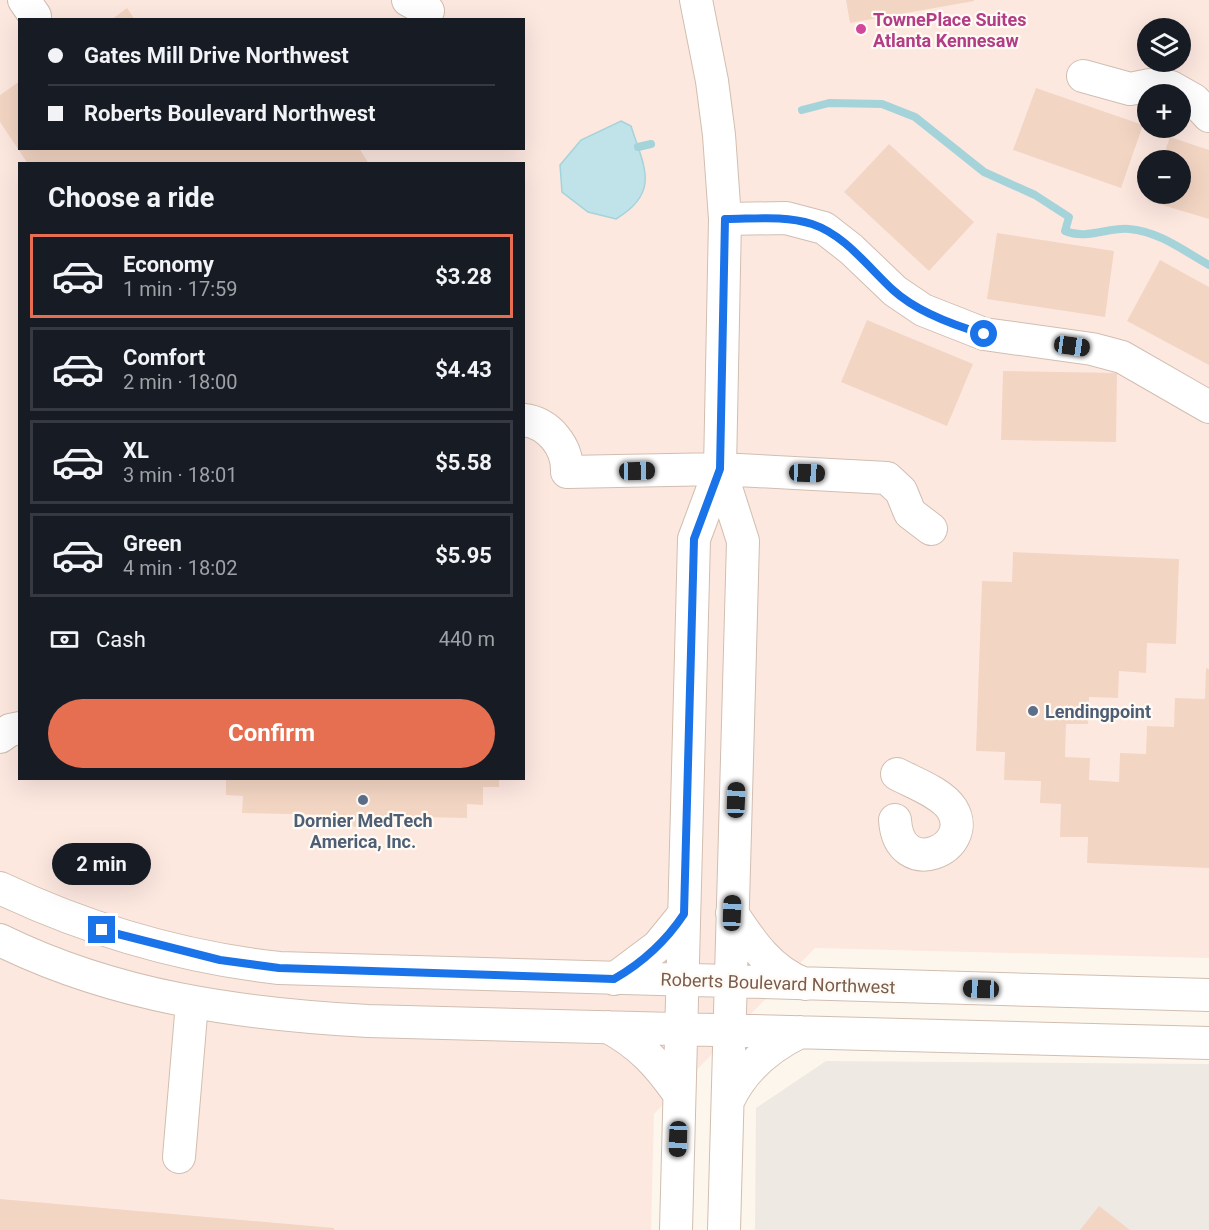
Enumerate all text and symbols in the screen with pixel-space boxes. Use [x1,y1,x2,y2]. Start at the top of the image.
place label: TownePlace Suites Atlanta Kennesaw [873,9,1026,51]
map controls [1137,18,1191,204]
button: layers [1137,18,1191,72]
marker: TownePlace Suites Atlanta Kennesaw [854,22,868,36]
text: Gates Mill Drive Northwest [84,43,349,68]
button: + [1137,84,1191,138]
text: Roberts Boulevard Northwest [84,101,375,126]
button: − [1137,150,1191,204]
text: Choose a ride [48,182,214,214]
icon: car [51,249,105,303]
text: Economy [123,252,214,277]
text: $3.28 [435,264,492,289]
text: 1 min · 17:59 [123,277,238,301]
route start [970,320,997,347]
car [1053,335,1091,357]
icon: car [51,342,105,396]
text: Comfort [123,345,205,370]
text: $4.43 [435,357,492,382]
text: 2 min · 18:00 [123,370,238,394]
icon: car [51,435,105,489]
text: XL [123,438,149,463]
text: $5.58 [435,450,492,475]
car [619,462,655,480]
text: 3 min · 18:01 [123,463,238,487]
car [789,463,825,483]
icon: car [51,528,105,582]
text: Green [123,531,182,556]
text: $5.95 [435,543,492,568]
text: 4 min · 18:02 [123,556,238,580]
icon: cash [48,623,81,656]
text: Cash [96,627,146,652]
text: 440 m [439,627,495,651]
button: Confirm [48,699,495,768]
place label: Lendingpoint [1045,701,1151,722]
marker: Lendingpoint [1026,704,1040,718]
car [726,782,746,818]
marker: Dornier MedTech America, Inc. [356,793,370,807]
place label: Dornier MedTech America, Inc. [293,810,433,852]
callout: 2 min [52,843,152,885]
text: 2 min [76,852,127,876]
car [722,895,742,931]
route end [88,916,115,943]
street label: Roberts Boulevard Northwest [660,968,896,998]
car [963,979,999,999]
car [668,1121,688,1157]

